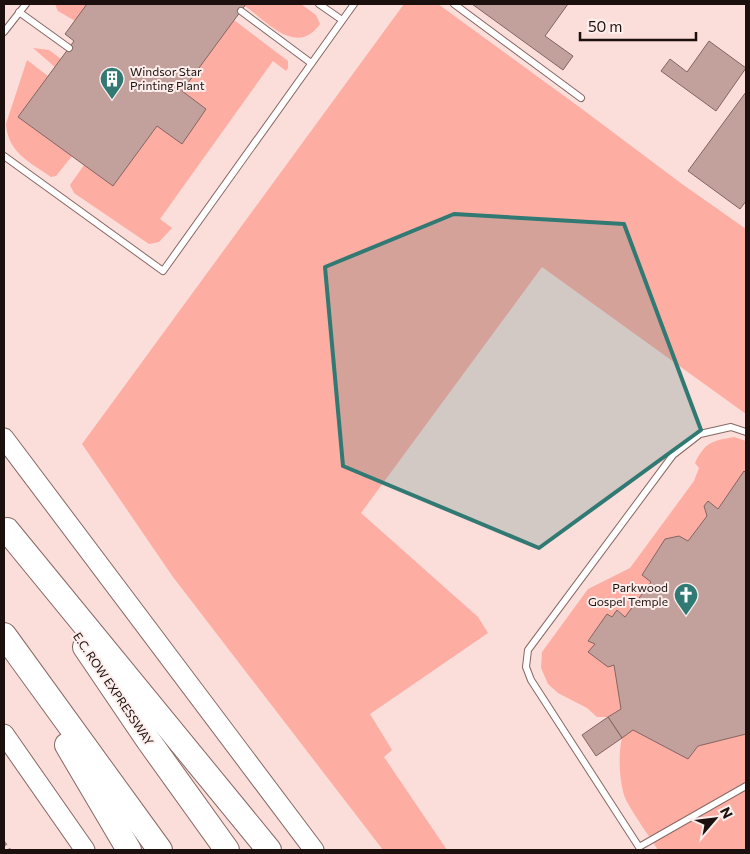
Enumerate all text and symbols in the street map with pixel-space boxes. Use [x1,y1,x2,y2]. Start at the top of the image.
scale bar [580,10,696,42]
text: 50 m [588,17,622,35]
place label: Windsor Star Printing Plant [130,64,205,92]
building icon: Windsor Star Printing Plant [99,66,125,100]
place label: Parkwood Gospel Temple [588,580,668,608]
church icon: Parkwood Gospel Temple [673,582,699,616]
street label: E.C. ROW EXPRESSWAY [71,629,157,748]
north arrow [690,794,740,844]
text: N [717,804,737,821]

